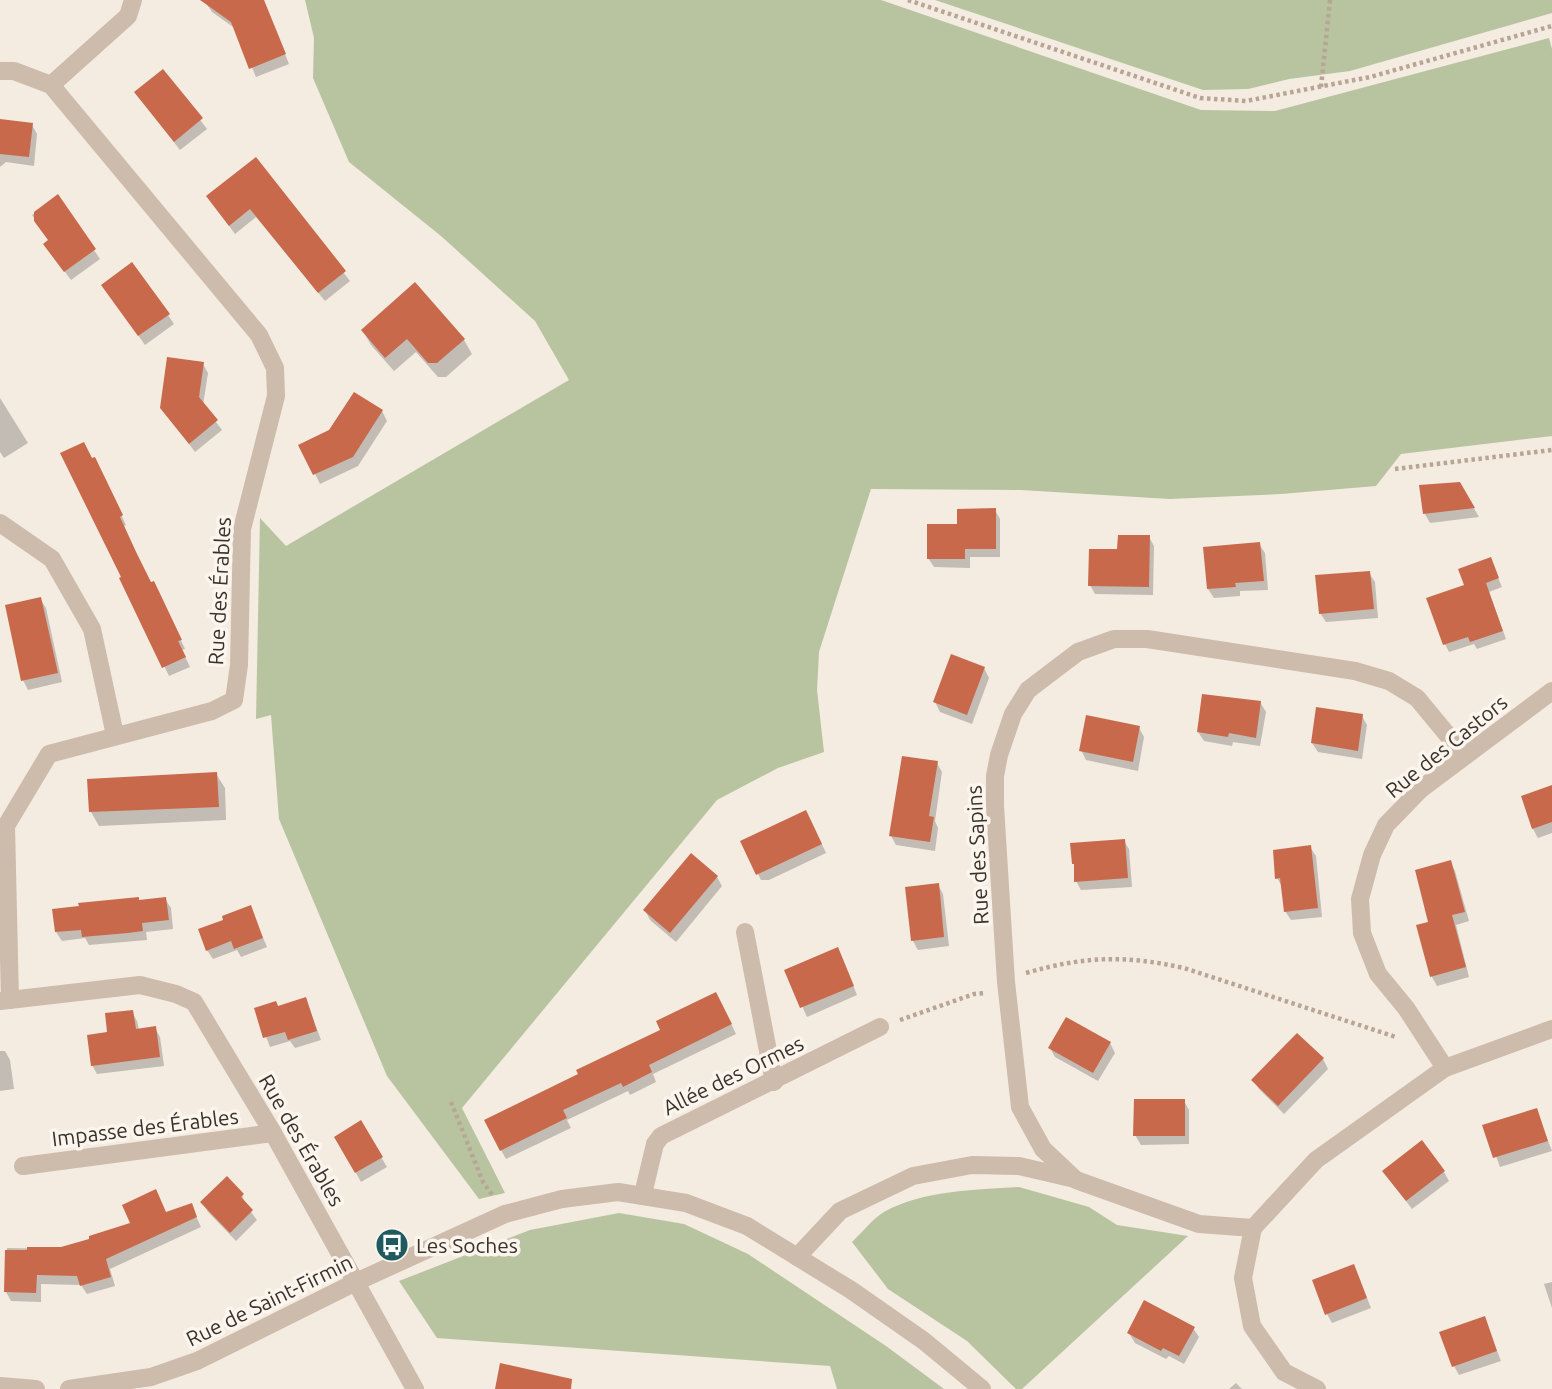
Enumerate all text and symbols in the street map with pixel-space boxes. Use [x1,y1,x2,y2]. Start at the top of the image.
street label: Rue des Érables [203,516,235,666]
street label: Rue des Castors [1380,690,1512,802]
street label: Rue des Sapins [961,785,993,925]
street label: Allée des Ormes [659,1031,807,1119]
street label: Rue des Érables [255,1070,349,1210]
street label: Impasse des Érables [50,1104,240,1150]
bus stop icon: Les Soches [373,1226,411,1264]
place label: Les Soches [416,1233,518,1257]
street label: Rue de Saint-Firmin [182,1249,356,1351]

